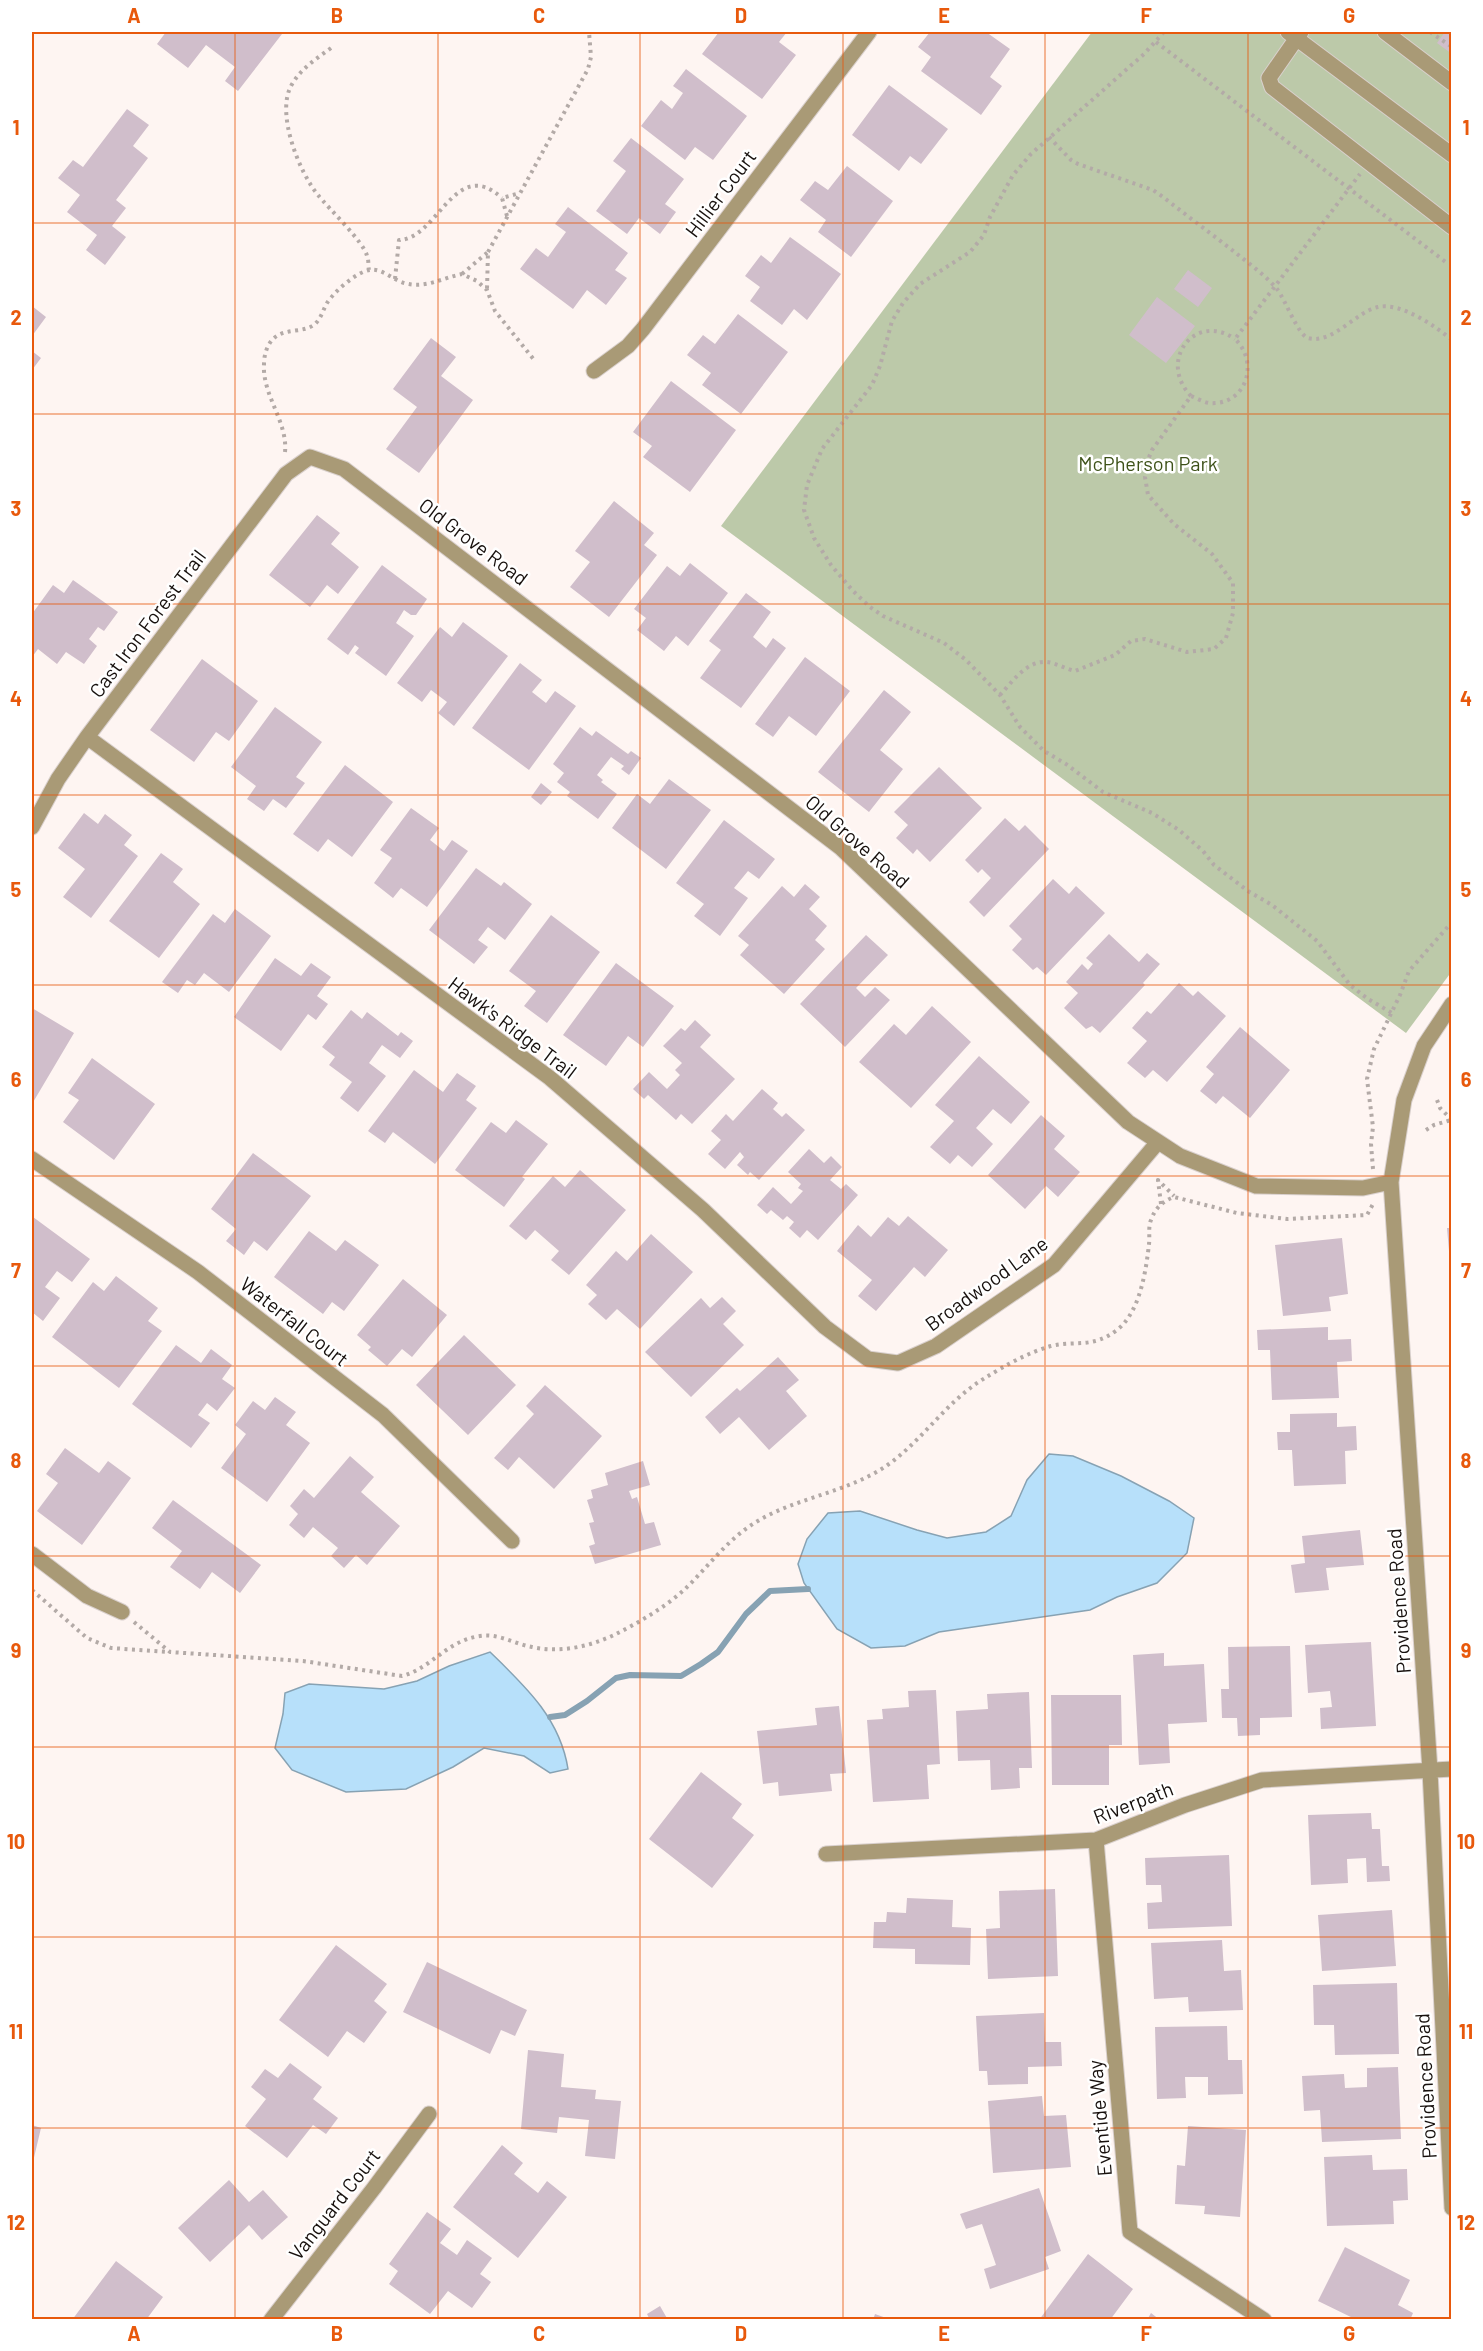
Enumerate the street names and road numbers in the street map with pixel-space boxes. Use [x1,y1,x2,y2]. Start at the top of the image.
street label: Hillier Court [679,145,761,241]
street label: Old Grove Road [415,492,533,590]
street label: Cast Iron Forest Trail [84,544,210,702]
street label: Old Grove Road [801,789,915,893]
street label: Hawk's Ridge Trail [444,971,582,1083]
street label: Broadwood Lane [920,1231,1052,1335]
street label: Waterfall Court [236,1271,354,1371]
street label: Providence Road [1381,1528,1415,1674]
street label: Riverpath [1090,1776,1176,1828]
street label: Providence Road [1409,2013,1441,2159]
street label: Eventide Way [1082,2059,1116,2177]
street label: Vanguard Court [283,2144,385,2264]

